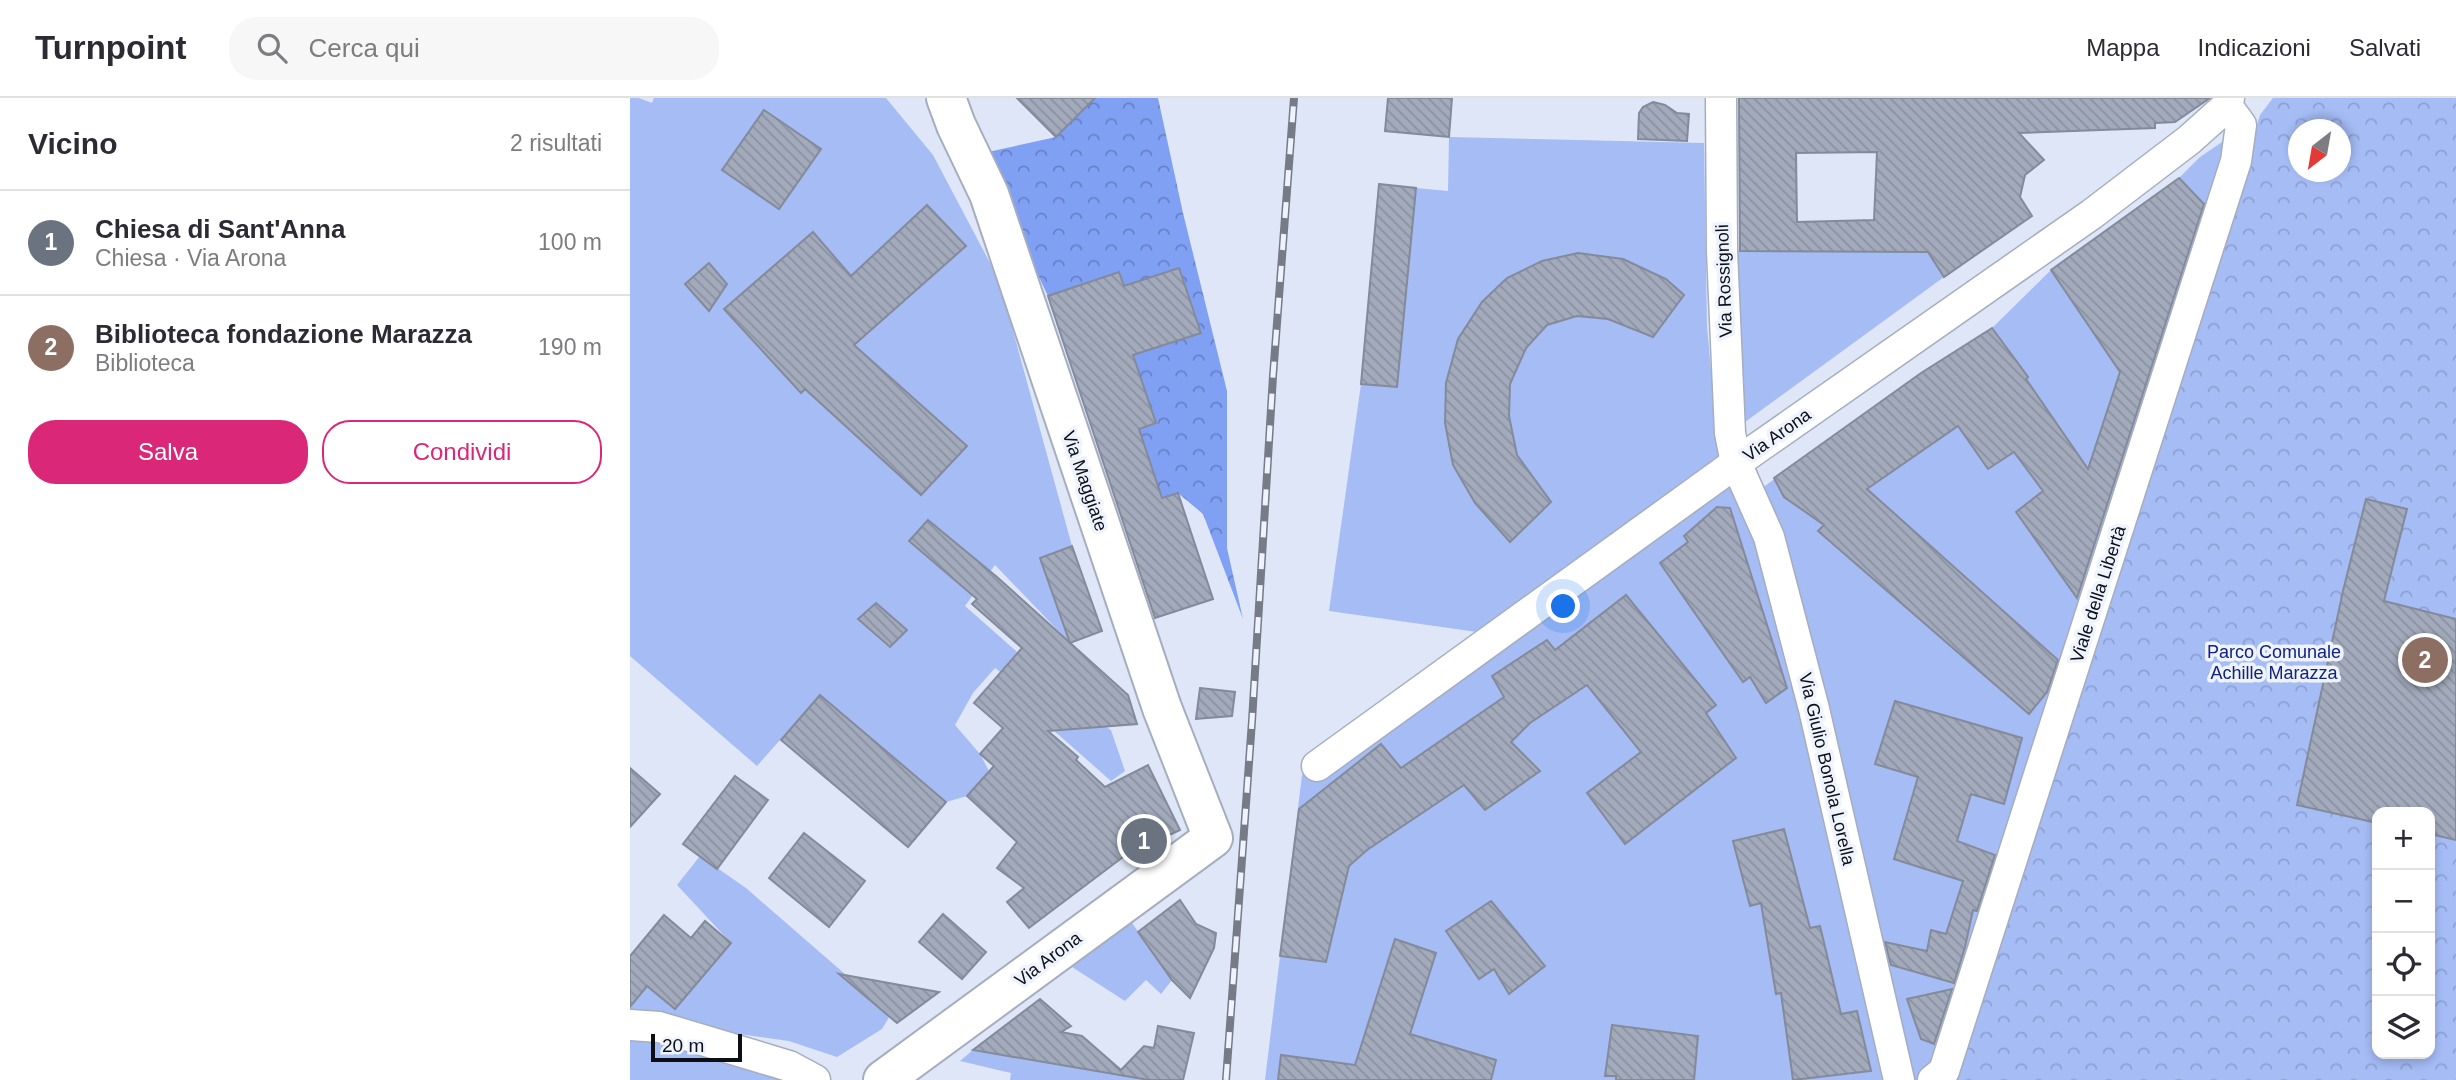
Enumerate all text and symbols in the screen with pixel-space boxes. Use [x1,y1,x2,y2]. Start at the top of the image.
search box [229,17,719,80]
text: Turnpoint [35,29,187,66]
icon: search [253,29,291,67]
text: Cerca qui [309,33,420,63]
text: Mappa [2086,34,2160,61]
text: Indicazioni [2198,34,2311,61]
text: Salvati [2349,34,2421,61]
north arrow [2288,119,2351,182]
text: Vicino [28,127,117,160]
text: 2 risultati [510,130,602,156]
text: Chiesa di Sant'Anna [95,214,345,244]
street label: Via Rossignoli [1712,224,1736,338]
text: 1 [45,229,57,255]
text: 100 m [538,229,602,255]
text: Chiesa · Via Arona [95,245,286,271]
text: Biblioteca fondazione Marazza [95,319,472,349]
text: 2 [45,334,57,360]
text: 190 m [538,334,602,360]
text: Biblioteca [95,350,195,376]
street label: Via Arona [1739,404,1815,465]
button: Salva [28,420,308,484]
button: Condividi [322,420,602,484]
street label: Via Maggiate [1058,428,1112,534]
street label: Viale della Libertà [2066,522,2130,665]
your location [1546,589,1580,623]
pin: 2 [2402,634,2448,686]
park label: Parco Comunale Achille Marazza [2207,642,2341,683]
street label: Via Giulio Bonola Lorella [1795,671,1859,868]
map controls [2372,807,2435,1059]
button: + [2372,807,2435,870]
pin: 1 [1121,815,1167,867]
button: − [2372,870,2435,933]
street label: Via Arona [1011,927,1086,990]
button: locate [2372,933,2435,996]
button: layers [2372,996,2435,1059]
scale bar [651,1031,742,1063]
text: 20 m [662,1035,704,1056]

